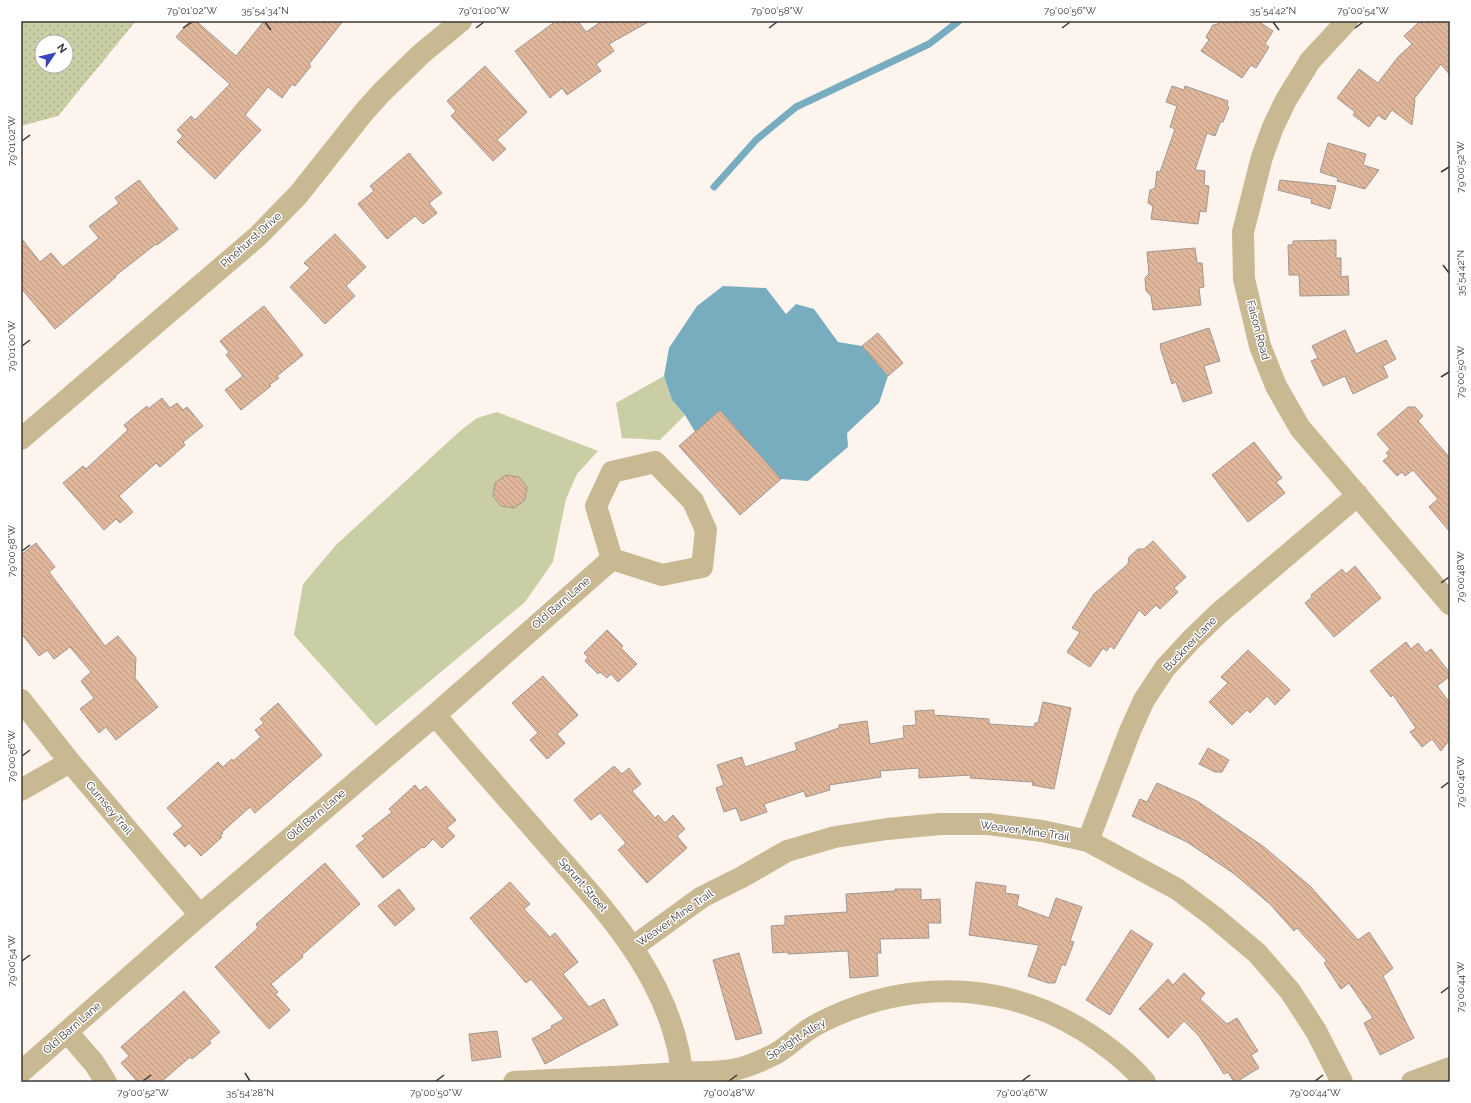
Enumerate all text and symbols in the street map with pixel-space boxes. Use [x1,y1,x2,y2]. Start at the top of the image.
text: 79°01'02"W [167,5,218,16]
text: 35°54'34"N [241,5,289,16]
text: 79°01'00"W [458,5,510,16]
text: 79°00'58"W [751,5,804,16]
text: 79°00'56"W [1044,5,1097,16]
text: 35°54'42"N [1250,5,1296,16]
text: 79°00'54"W [1337,5,1389,16]
north arrow [34,34,74,74]
text: N [54,41,70,56]
text: 79°01'02"W [6,115,17,166]
text: 79°00'52"W [1455,141,1466,193]
street label: Pinehurst Drive [218,209,284,271]
text: 35°54'42"N [1455,250,1466,296]
street label: Faison Road [1244,299,1272,362]
text: 79°01'00"W [6,320,17,372]
text: 79°00'50"W [1455,345,1466,398]
text: 79°00'58"W [6,524,17,577]
text: 79°00'48"W [1455,551,1466,603]
street label: Old Barn Lane [529,574,593,632]
street label: Buckner Lane [1161,614,1219,674]
text: 79°00'56"W [6,729,17,782]
text: 79°00'46"W [1455,756,1466,808]
street label: Gurnsey Trail [83,779,135,837]
street label: Old Barn Lane [284,786,348,843]
street label: Weaver Mine Trail [980,818,1070,844]
street label: Sprunt Street [556,855,610,915]
street label: Weaver Mine Trail [634,887,716,949]
text: 79°00'54"W [6,935,17,987]
text: 79°00'44"W [1455,961,1466,1013]
street label: Old Barn Lane [40,999,104,1057]
street label: Spaight Alley [764,1016,828,1062]
text: 79°00'52"W [117,1087,169,1098]
text: 35°54'28"N [226,1087,274,1098]
text: 79°00'50"W [410,1087,463,1098]
text: 79°00'48"W [703,1087,755,1098]
text: 79°00'46"W [996,1087,1048,1098]
text: 79°00'44"W [1290,1087,1341,1098]

